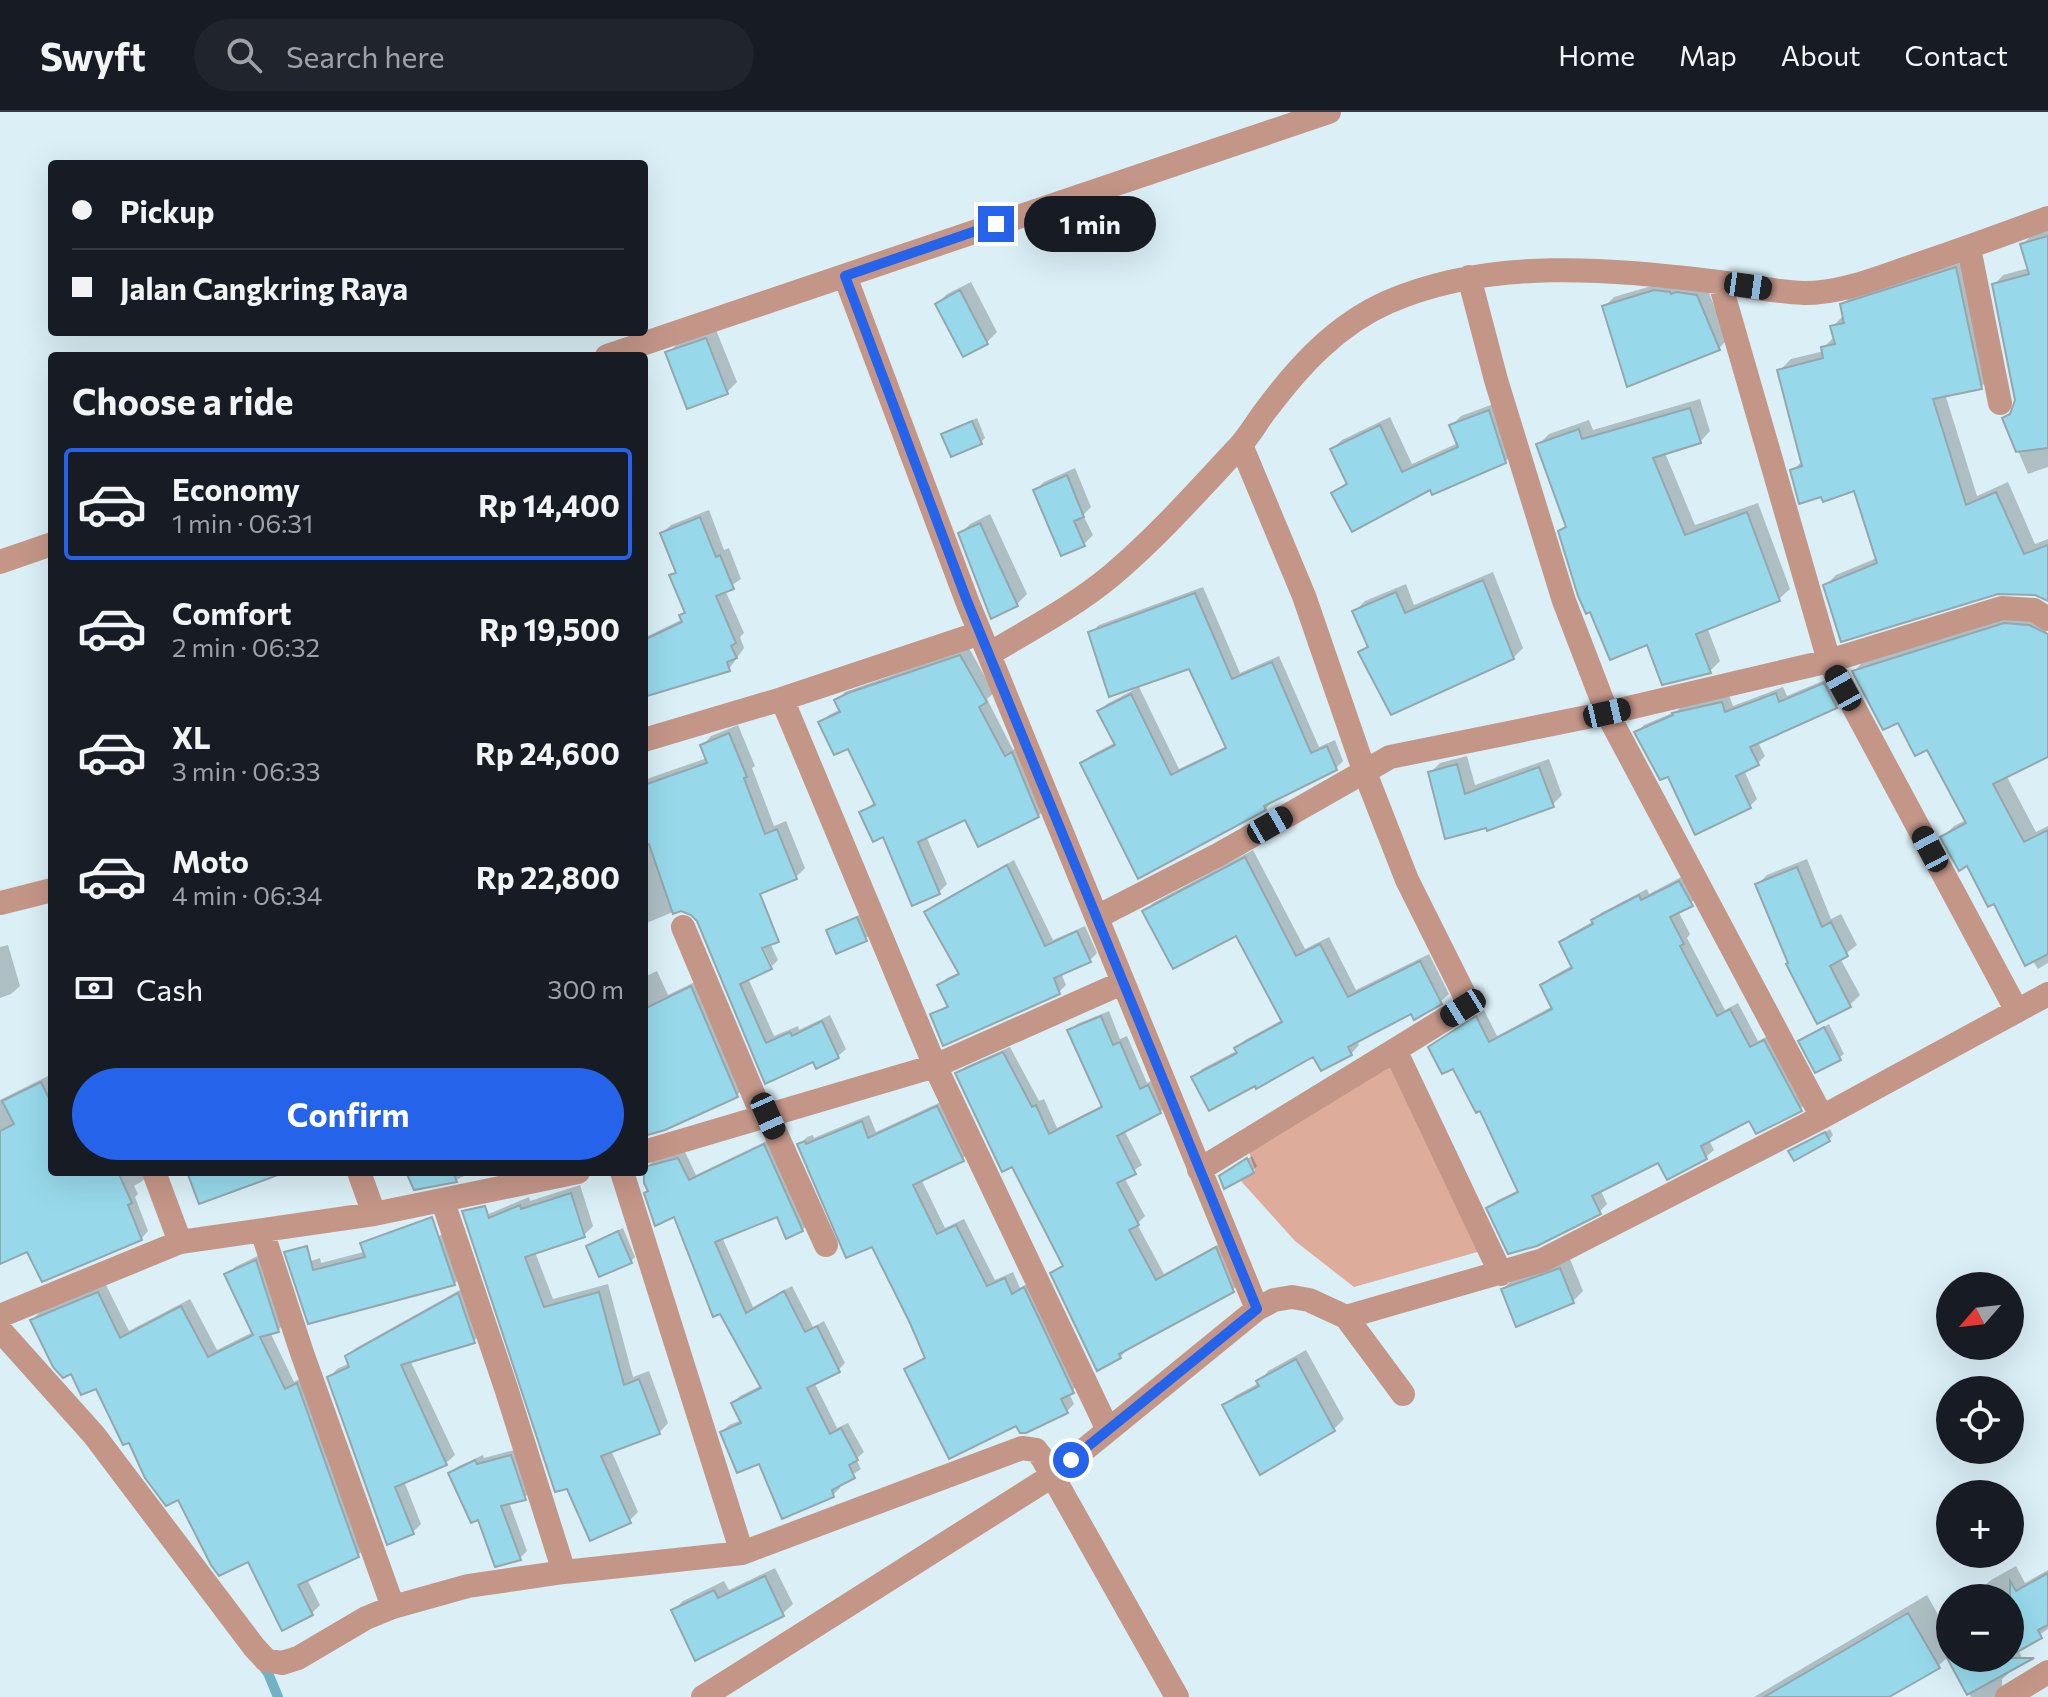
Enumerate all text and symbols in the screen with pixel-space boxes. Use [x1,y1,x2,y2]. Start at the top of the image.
search box [194,19,754,91]
text: Swyft [40,32,146,79]
icon: search [222,33,266,77]
text: Search here [286,37,445,74]
text: Home [1558,38,1635,72]
text: Map [1679,38,1737,72]
text: About [1781,38,1861,72]
text: Contact [1905,38,2008,72]
text: Pickup [120,192,214,229]
callout: 1 min [1024,196,1156,252]
route end [978,206,1014,242]
text: 1 min [1059,208,1121,239]
text: Jalan Cangkring Raya [120,269,408,306]
car [1723,271,1773,301]
text: Choose a ride [72,378,293,422]
icon: car [76,468,148,540]
text: Economy [172,470,300,507]
text: Rp 14,400 [478,486,620,523]
text: 1 min · 06:31 [172,507,313,538]
icon: car [76,592,148,664]
text: Comfort [172,594,291,631]
text: Rp 19,500 [479,610,620,647]
text: 2 min · 06:32 [172,631,320,662]
car [1821,661,1865,715]
car [1581,696,1633,730]
icon: car [76,716,148,788]
text: XL [172,718,211,755]
text: Rp 24,600 [475,734,620,771]
text: 3 min · 06:33 [172,755,321,786]
car [1243,803,1297,847]
car [1908,822,1952,876]
icon: car [76,840,148,912]
text: Moto [172,842,249,879]
text: Rp 22,800 [476,858,620,895]
text: 4 min · 06:34 [172,879,322,910]
icon: cash [72,966,116,1010]
text: Cash [136,970,203,1007]
text: 300 m [548,973,624,1004]
car [1436,985,1490,1031]
button: Confirm [72,1068,624,1160]
car [747,1089,789,1143]
north arrow [1936,1272,2024,1360]
map controls [1936,1272,2024,1672]
button: locate [1936,1376,2024,1464]
route start [1053,1442,1089,1478]
button: + [1936,1480,2024,1568]
button: − [1936,1584,2024,1672]

